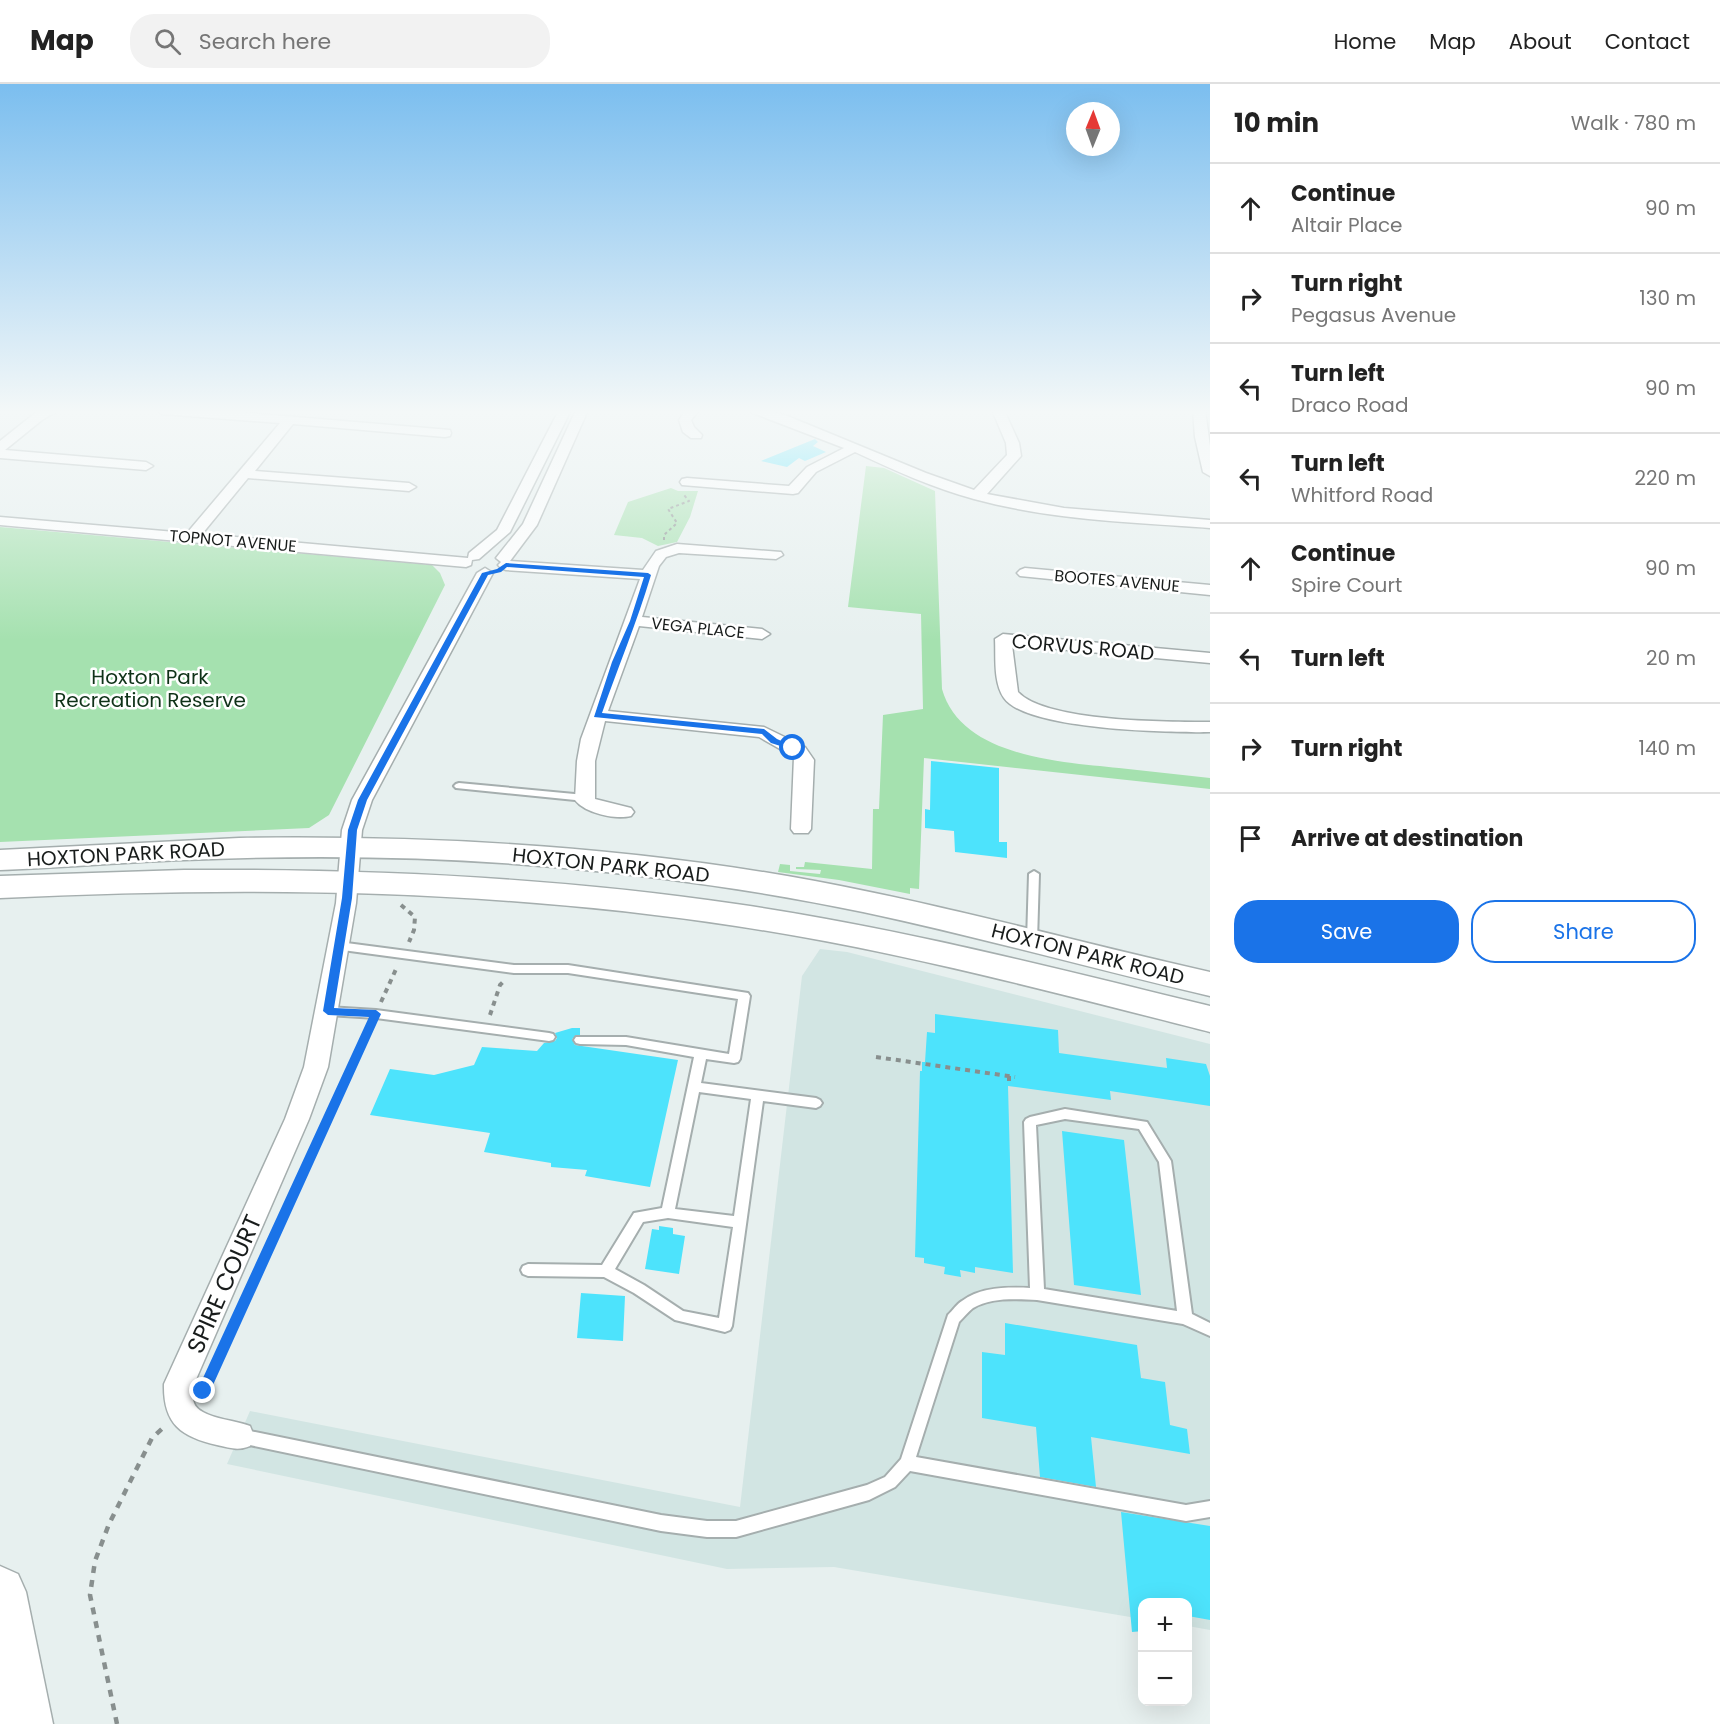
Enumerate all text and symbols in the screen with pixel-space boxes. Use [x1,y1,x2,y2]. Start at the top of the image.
search box [130,14,550,68]
text: Map [30,21,94,60]
icon: search [151,25,184,58]
text: Search here [199,26,331,57]
text: Home [1334,27,1396,56]
text: Map [1429,27,1476,56]
text: About [1509,27,1572,56]
text: Contact [1605,27,1690,56]
north arrow [1066,102,1120,156]
text: 10 min [1234,105,1319,141]
text: Walk · 780 m [1571,109,1696,137]
text: Continue [1291,178,1395,209]
icon: ahead [1234,192,1267,225]
text: 90 m [1645,194,1696,222]
text: Altair Place [1291,211,1402,239]
text: Turn right [1291,268,1402,299]
icon: right [1234,282,1267,315]
text: 130 m [1639,284,1696,312]
text: Pegasus Avenue [1291,301,1456,329]
text: Turn left [1291,358,1385,389]
icon: left [1234,372,1267,405]
text: 90 m [1645,374,1696,402]
text: Draco Road [1291,391,1408,419]
text: Turn left [1291,448,1385,479]
icon: left [1234,462,1267,495]
text: 220 m [1635,464,1696,492]
text: Whitford Road [1291,481,1433,509]
street label: TOPNOT AVENUE [169,524,297,558]
text: Continue [1291,538,1395,569]
icon: ahead [1234,552,1267,585]
text: 90 m [1645,554,1696,582]
street label: BOOTES AVENUE [1053,564,1181,598]
text: Spire Court [1291,571,1402,599]
street label: VEGA PLACE [650,612,746,644]
street label: CORVUS ROAD [1011,627,1155,667]
icon: left [1234,642,1267,675]
text: Turn left [1291,643,1385,674]
text: 20 m [1646,644,1696,672]
park label: Hoxton Park Recreation Reserve [54,663,246,714]
icon: right [1234,732,1267,765]
text: Turn right [1291,733,1402,764]
route start [779,734,805,760]
text: 140 m [1639,734,1696,762]
icon: arrive [1234,822,1267,855]
text: Arrive at destination [1291,823,1523,854]
street label: HOXTON PARK ROAD [26,835,226,873]
street label: HOXTON PARK ROAD [511,841,711,889]
button: Save [1234,900,1459,963]
button: Share [1471,900,1696,963]
street label: HOXTON PARK ROAD [989,916,1187,992]
street label: SPIRE COURT [179,1210,269,1358]
route end [189,1377,215,1403]
map controls [1138,1598,1192,1706]
button: + [1138,1598,1192,1652]
button: − [1138,1652,1192,1706]

